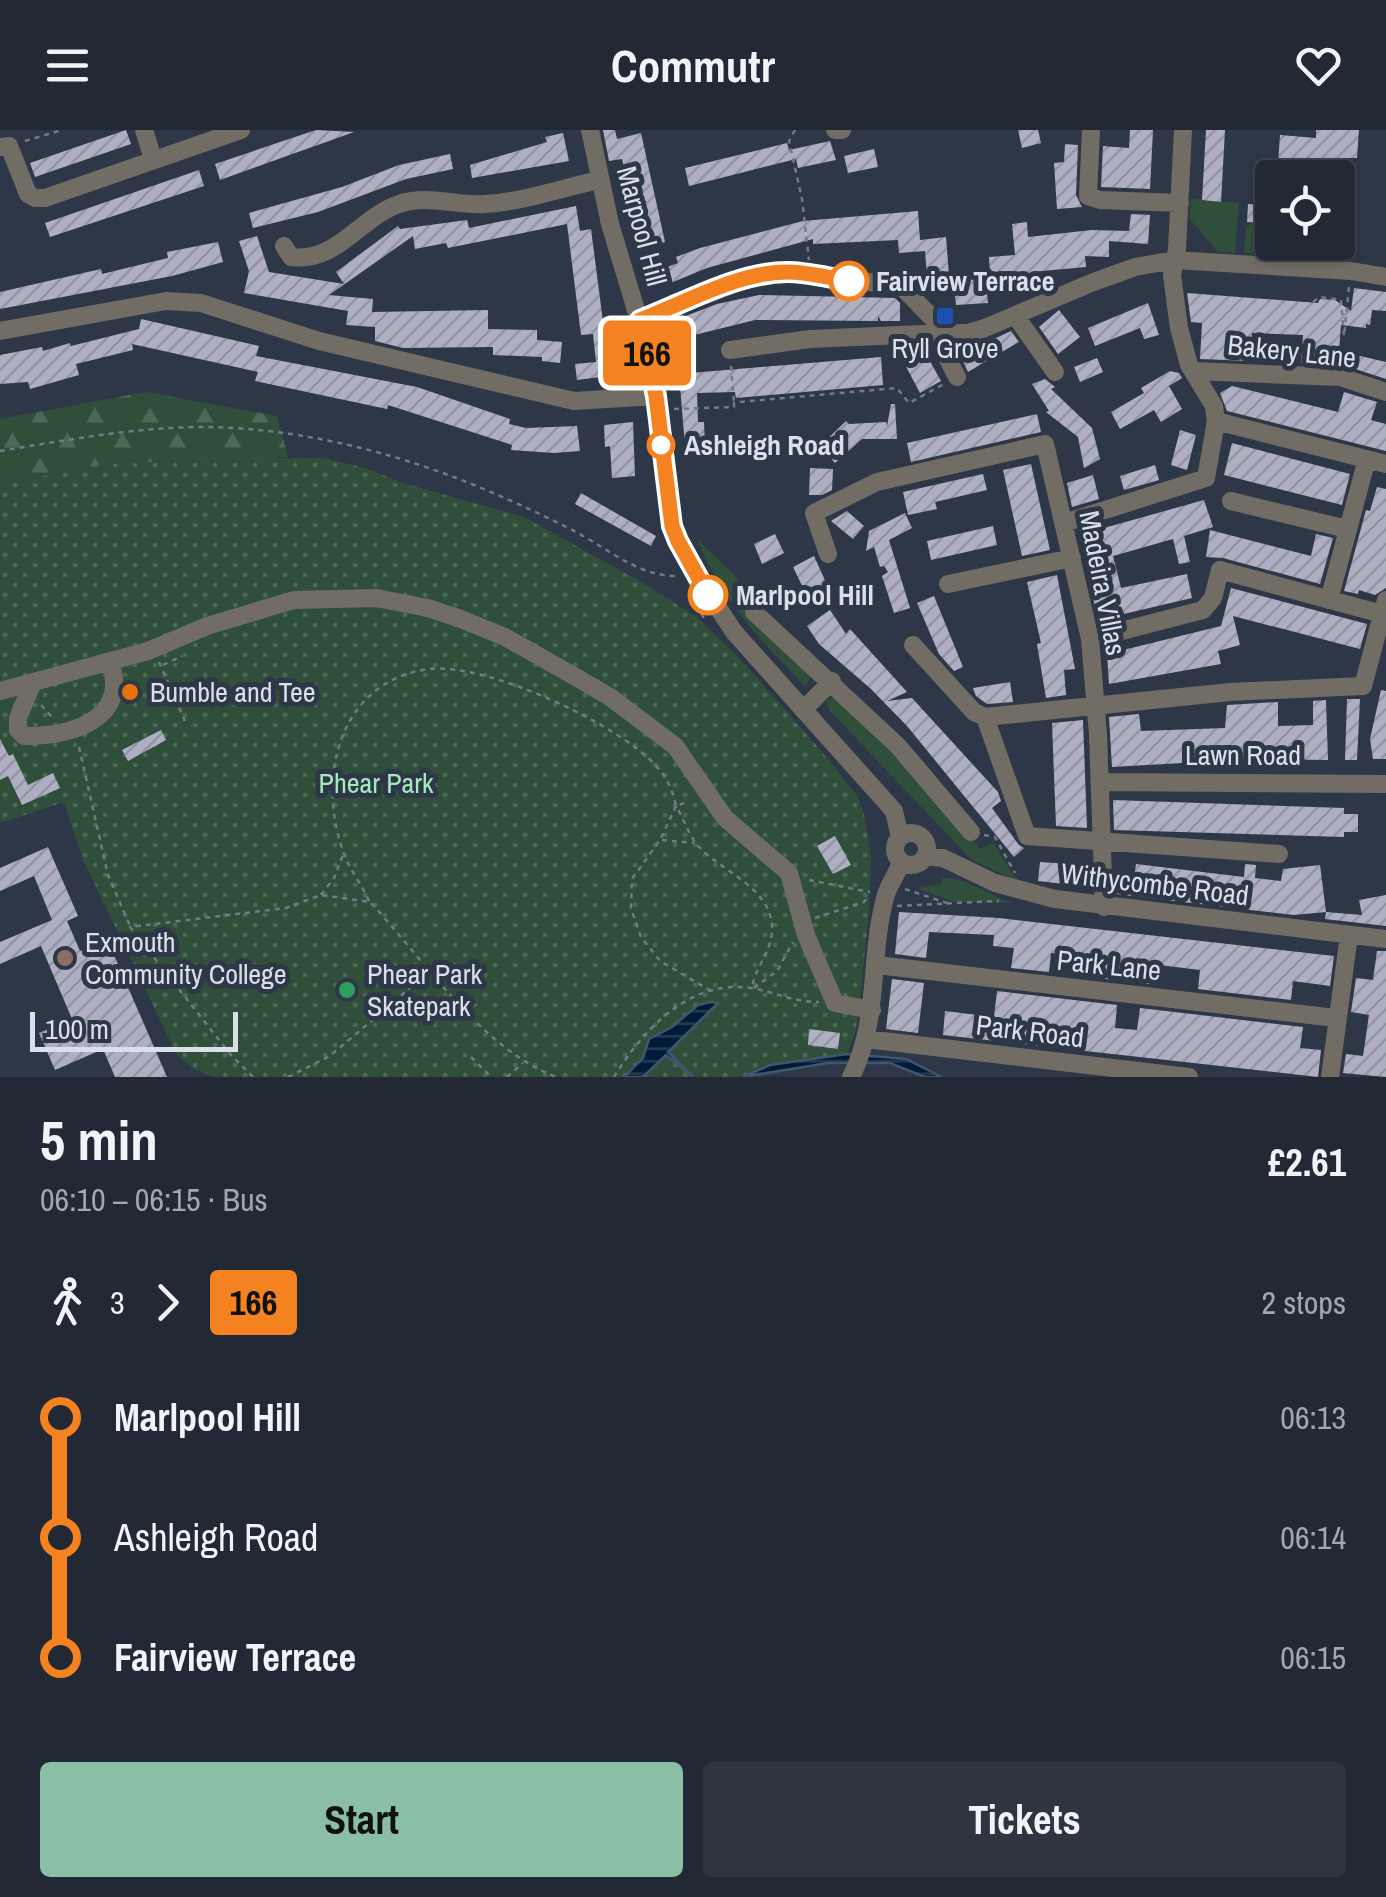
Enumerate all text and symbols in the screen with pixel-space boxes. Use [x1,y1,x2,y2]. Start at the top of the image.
text: Commutr [611,35,775,96]
icon: menu [40,38,95,93]
icon: heart [1291,38,1346,93]
map controls [1255,160,1355,260]
button: locate [1255,160,1355,260]
street label: Marpool Hill [608,162,676,290]
marker: Fairview Terrace [830,262,868,300]
place label: Fairview Terrace [876,262,1054,300]
marker: Ryll Grove [934,305,956,327]
line badge: 166 [590,320,704,386]
street label: Bakery Lane [1226,325,1358,377]
place label: Ryll Grove [891,329,999,367]
text: 166 [623,330,671,377]
place label: Ashleigh Road [684,426,845,464]
marker: Ashleigh Road [648,432,674,458]
street label: Madeira Villas [1070,508,1136,658]
marker: Marlpool Hill [689,576,727,614]
place label: Marlpool Hill [736,576,874,614]
place label: Bumble and Tee [150,673,316,711]
marker: Bumble and Tee [119,681,141,703]
street label: Lawn Road [1185,736,1301,774]
park label: Phear Park [319,764,434,802]
street label: Withycombe Road [1059,854,1251,914]
place label: Exmouth Community College [85,923,287,993]
street label: Park Lane [1055,941,1163,989]
marker: Exmouth Community College [54,947,76,969]
place label: Phear Park Skatepark [367,955,482,1025]
marker: Phear Park Skatepark [336,979,358,1001]
street label: Park Road [974,1006,1086,1056]
scale bar [30,1007,238,1051]
text: 100 m [45,1010,109,1048]
text: 5 min [40,1103,158,1177]
text: £2.61 [1268,1137,1346,1188]
text: 06:10 – 06:15 · Bus [40,1178,268,1221]
icon: walk [40,1275,95,1330]
icon: forward [140,1275,195,1330]
text: 166 [230,1279,277,1326]
text: 3 [110,1281,125,1324]
text: 2 stops [1261,1281,1346,1324]
text: Marlpool Hill [114,1392,301,1443]
text: 06:13 [1280,1396,1346,1439]
text: Ashleigh Road [114,1512,318,1563]
text: 06:14 [1280,1516,1346,1559]
text: Fairview Terrace [114,1632,356,1683]
text: 06:15 [1280,1636,1346,1679]
button: Start [40,1762,683,1877]
button: Tickets [703,1762,1346,1877]

